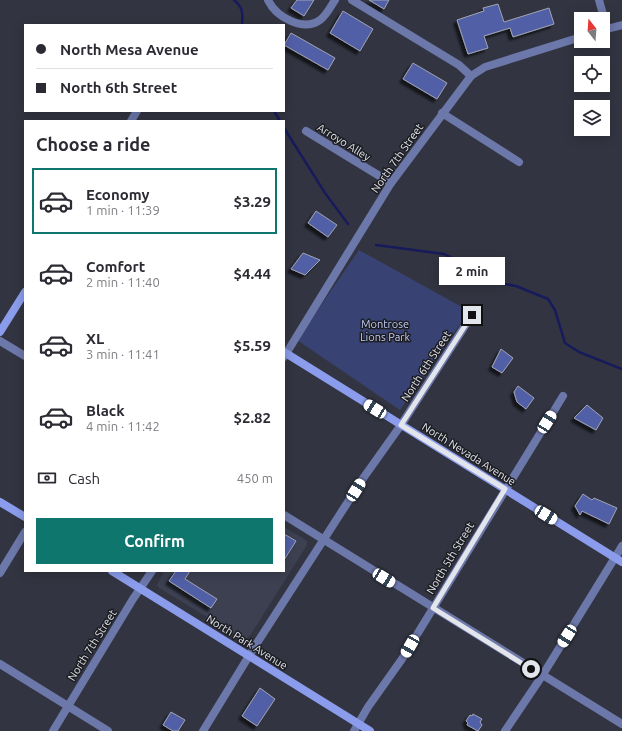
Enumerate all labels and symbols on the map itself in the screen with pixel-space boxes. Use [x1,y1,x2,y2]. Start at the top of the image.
north arrow [574,12,610,48]
street label: Arroyo Alley [315,121,373,163]
street label: North 7th Street [369,121,426,195]
callout: 2 min [439,257,505,285]
route end [463,306,481,324]
park label: Montrose Lions Park [360,318,411,343]
street label: North 6th Street [399,328,454,403]
car [362,398,388,420]
car [536,409,558,435]
street label: North Nevada Avenue [420,420,518,488]
car [345,477,367,503]
car [533,504,559,526]
street label: North 5th Street [424,519,477,596]
car [371,567,397,589]
street label: North 7th Street [65,607,119,683]
street label: North Park Avenue [204,612,290,672]
car [556,623,578,649]
car [399,633,421,659]
route start [522,660,540,678]

